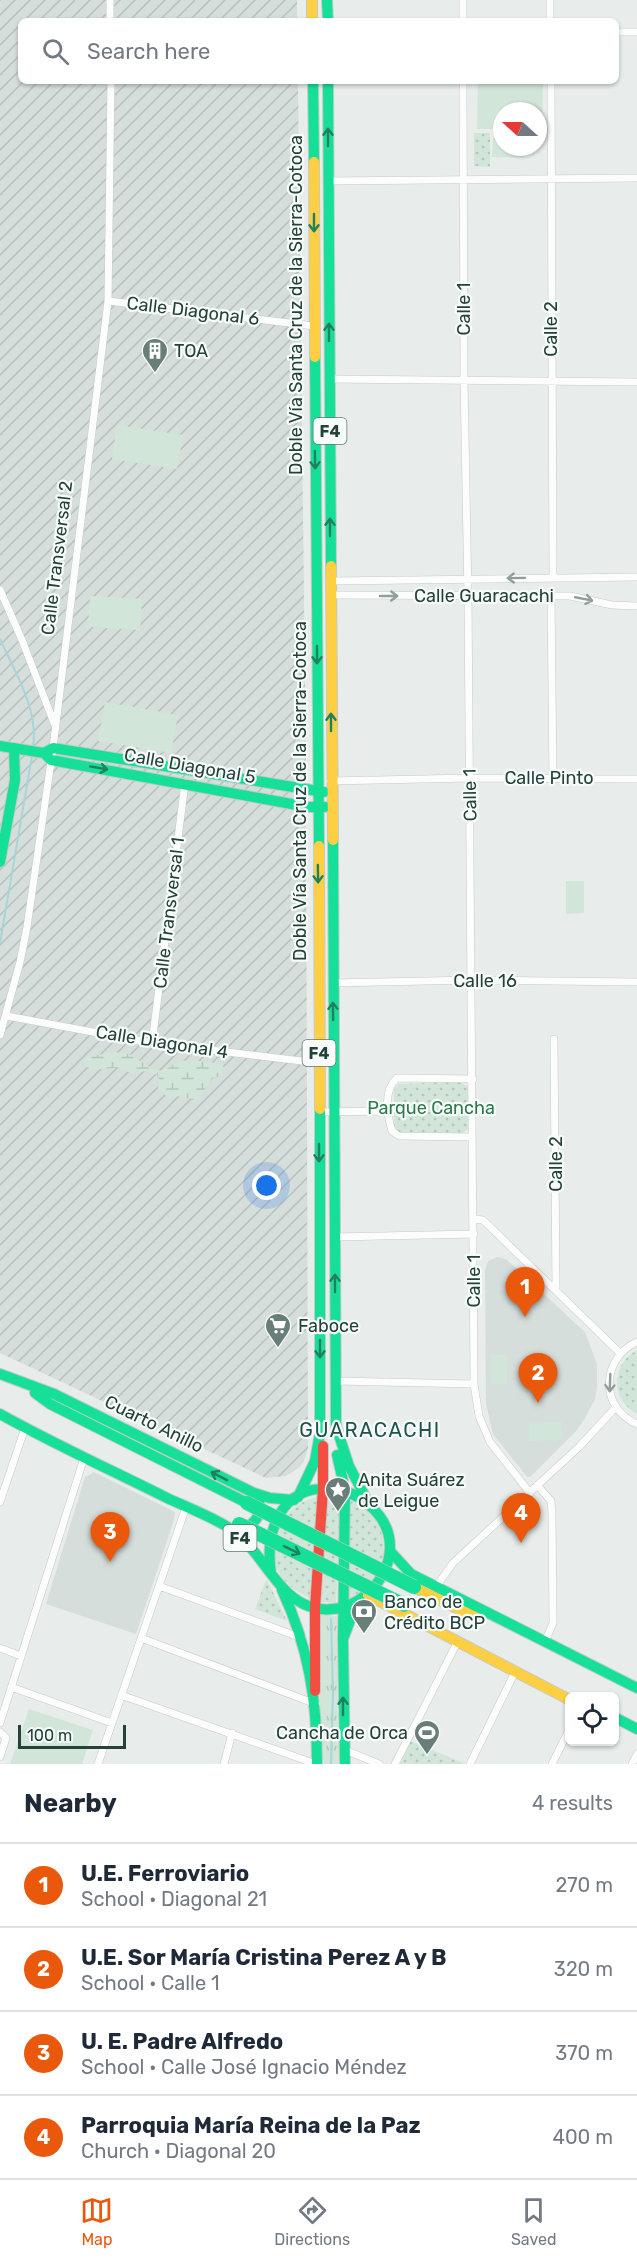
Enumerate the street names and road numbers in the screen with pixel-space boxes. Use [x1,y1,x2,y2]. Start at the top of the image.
street label: Doble Vía Santa Cruz de la Sierra-Cotoca [285,135,307,475]
street label: Calle 1 [453,283,475,335]
street label: Calle Diagonal 6 [125,292,261,330]
street label: Calle 2 [540,301,562,357]
road number: F4 [314,418,346,444]
street label: Calle Transversal 2 [37,480,77,636]
street label: Calle Guaracachi [414,585,554,607]
street label: Doble Vía Santa Cruz de la Sierra-Cotoca [289,621,311,961]
street label: Calle Diagonal 5 [122,744,258,788]
street label: Calle Pinto [504,767,594,789]
street label: Calle 1 [459,768,481,822]
street label: Calle Transversal 1 [149,836,189,990]
street label: Calle 16 [453,970,517,992]
street label: Calle Diagonal 4 [94,1021,230,1063]
road number: F4 [302,1040,336,1066]
street label: Calle 2 [545,1136,567,1192]
street label: Calle 1 [463,1255,485,1307]
street label: Cuarto Anillo [101,1391,207,1457]
road number: F4 [224,1525,256,1551]

